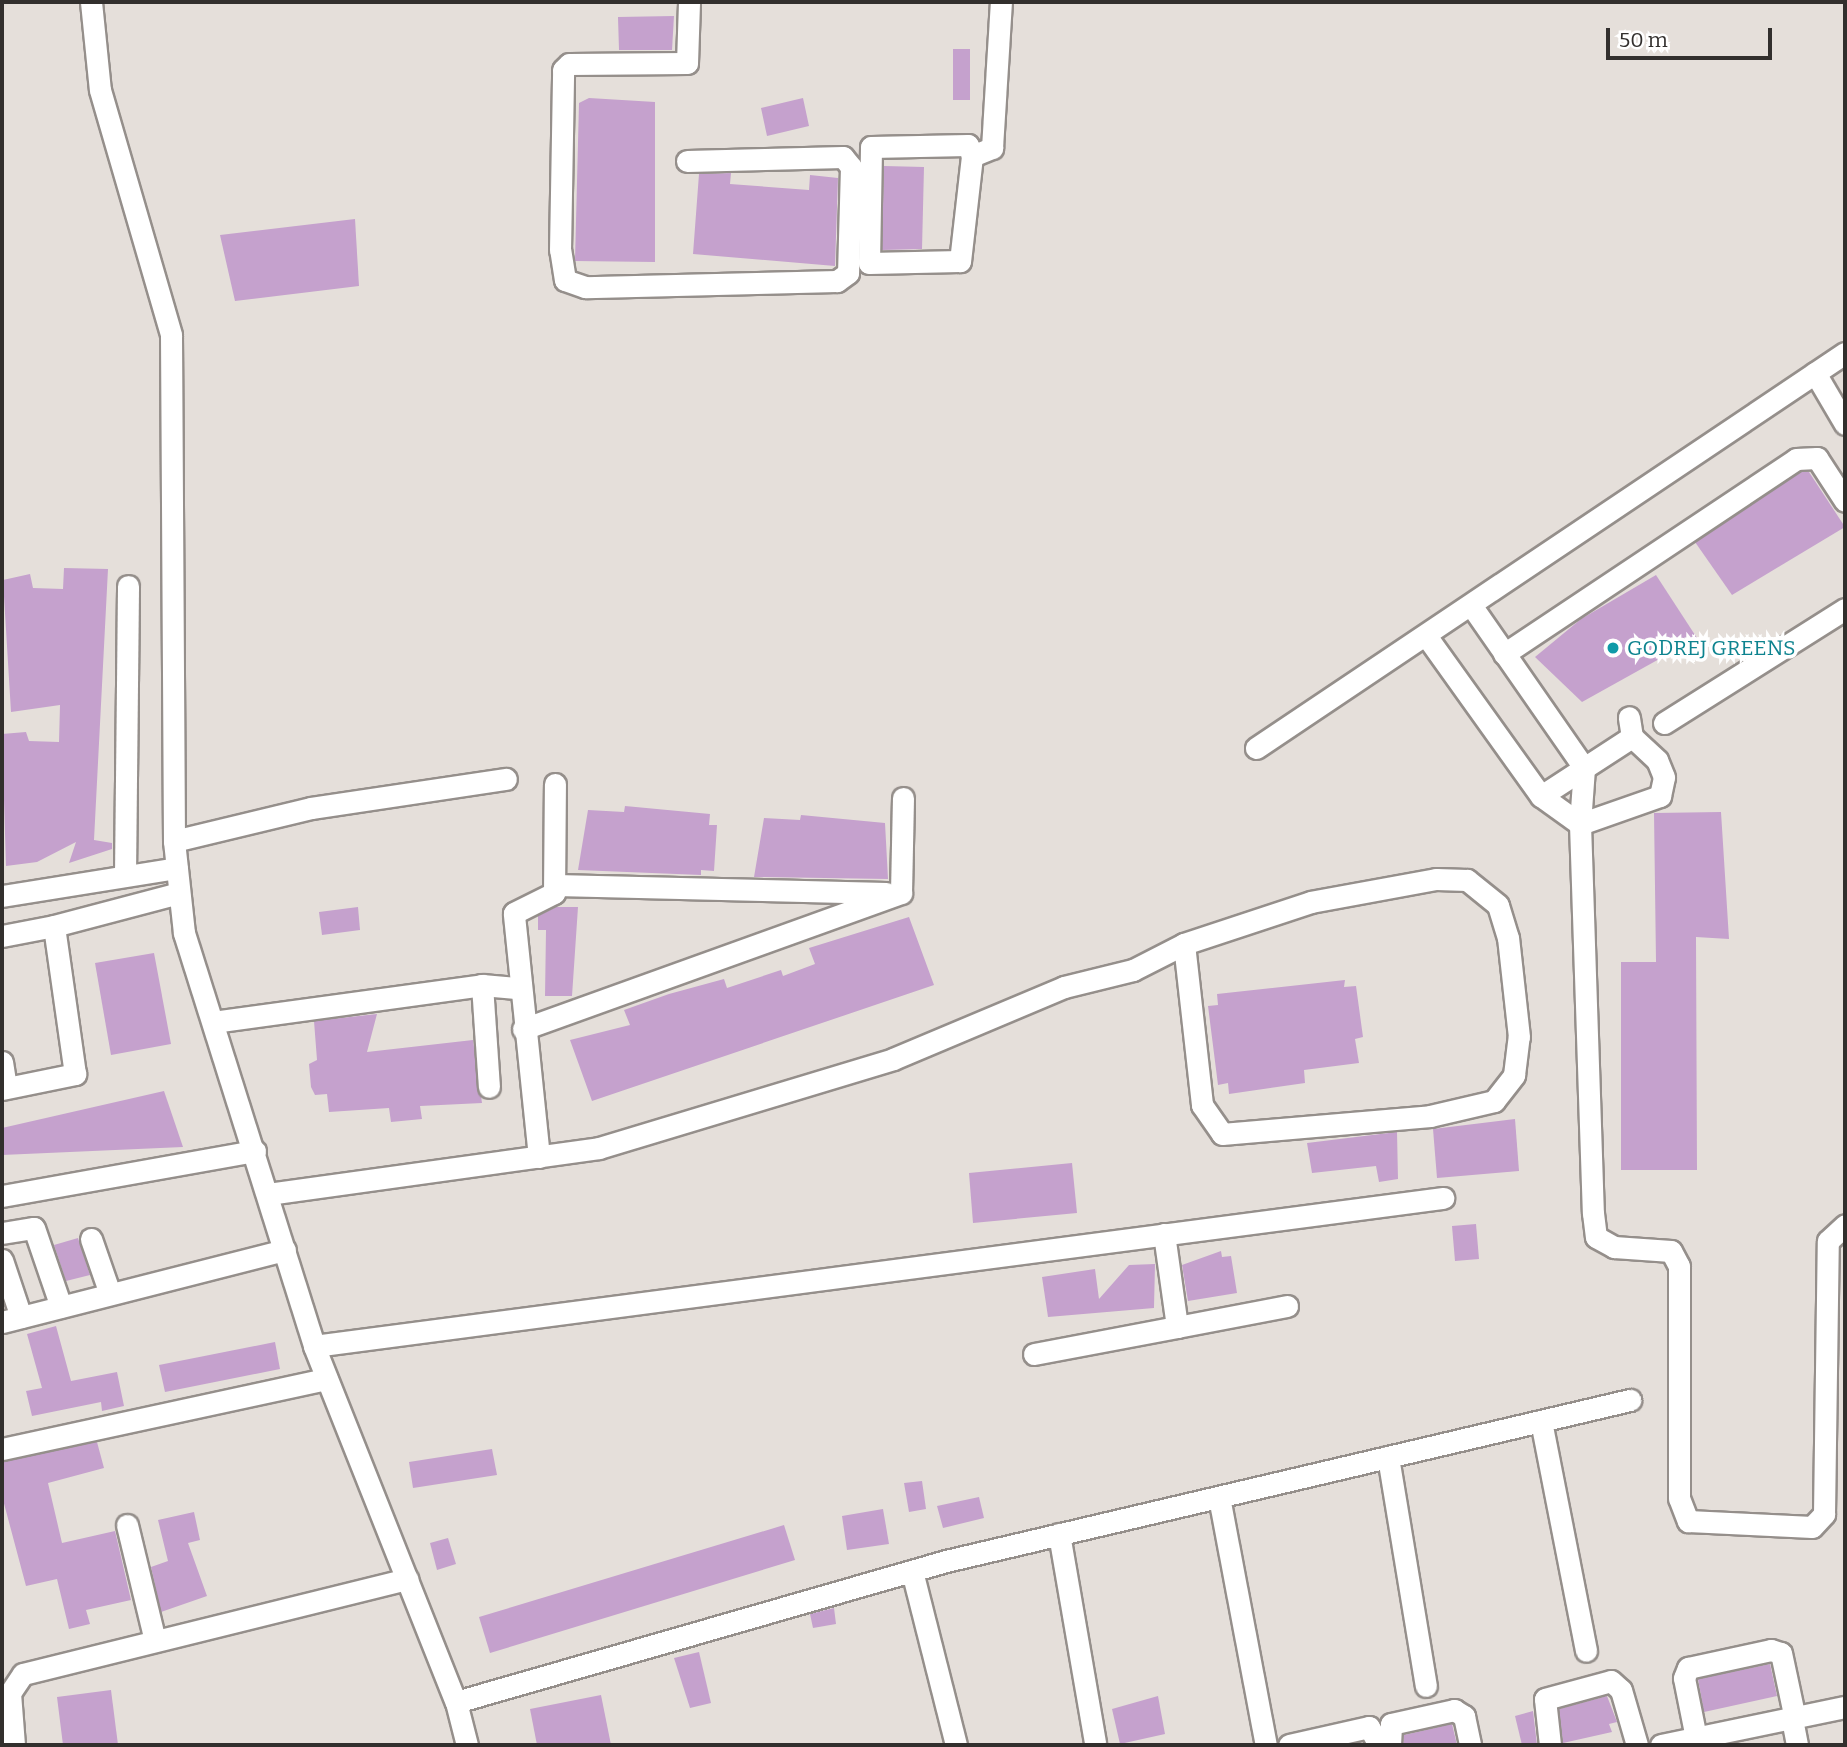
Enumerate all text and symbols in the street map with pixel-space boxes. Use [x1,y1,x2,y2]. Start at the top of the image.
scale bar [1609,14,1775,58]
text: 50 m [1619,27,1668,53]
place label: GODREJ GREENS [1627,635,1795,661]
marker: GODREJ GREENS [1605,640,1621,656]

